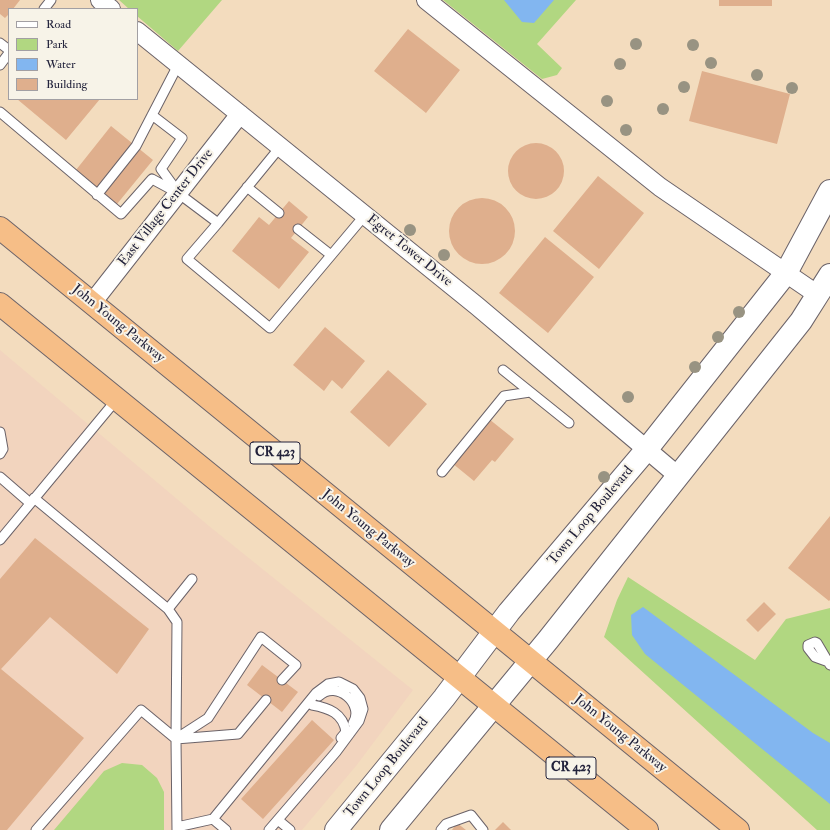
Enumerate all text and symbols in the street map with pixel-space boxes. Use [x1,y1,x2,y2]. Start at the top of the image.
legend [8,8,138,100]
text: Road [46,17,71,32]
text: Park [46,37,68,52]
text: Water [46,57,75,72]
text: Building [46,77,87,92]
street label: East Village Center Drive [115,146,217,270]
street label: Egret Tower Drive [363,211,455,291]
street label: John Young Parkway [68,281,168,367]
road number: CR 423 [250,442,300,464]
street label: Town Loop Boulevard [545,463,637,569]
street label: John Young Parkway [318,486,418,572]
street label: John Young Parkway [570,691,670,777]
street label: Town Loop Boulevard [341,715,433,821]
road number: CR 423 [546,757,596,779]

